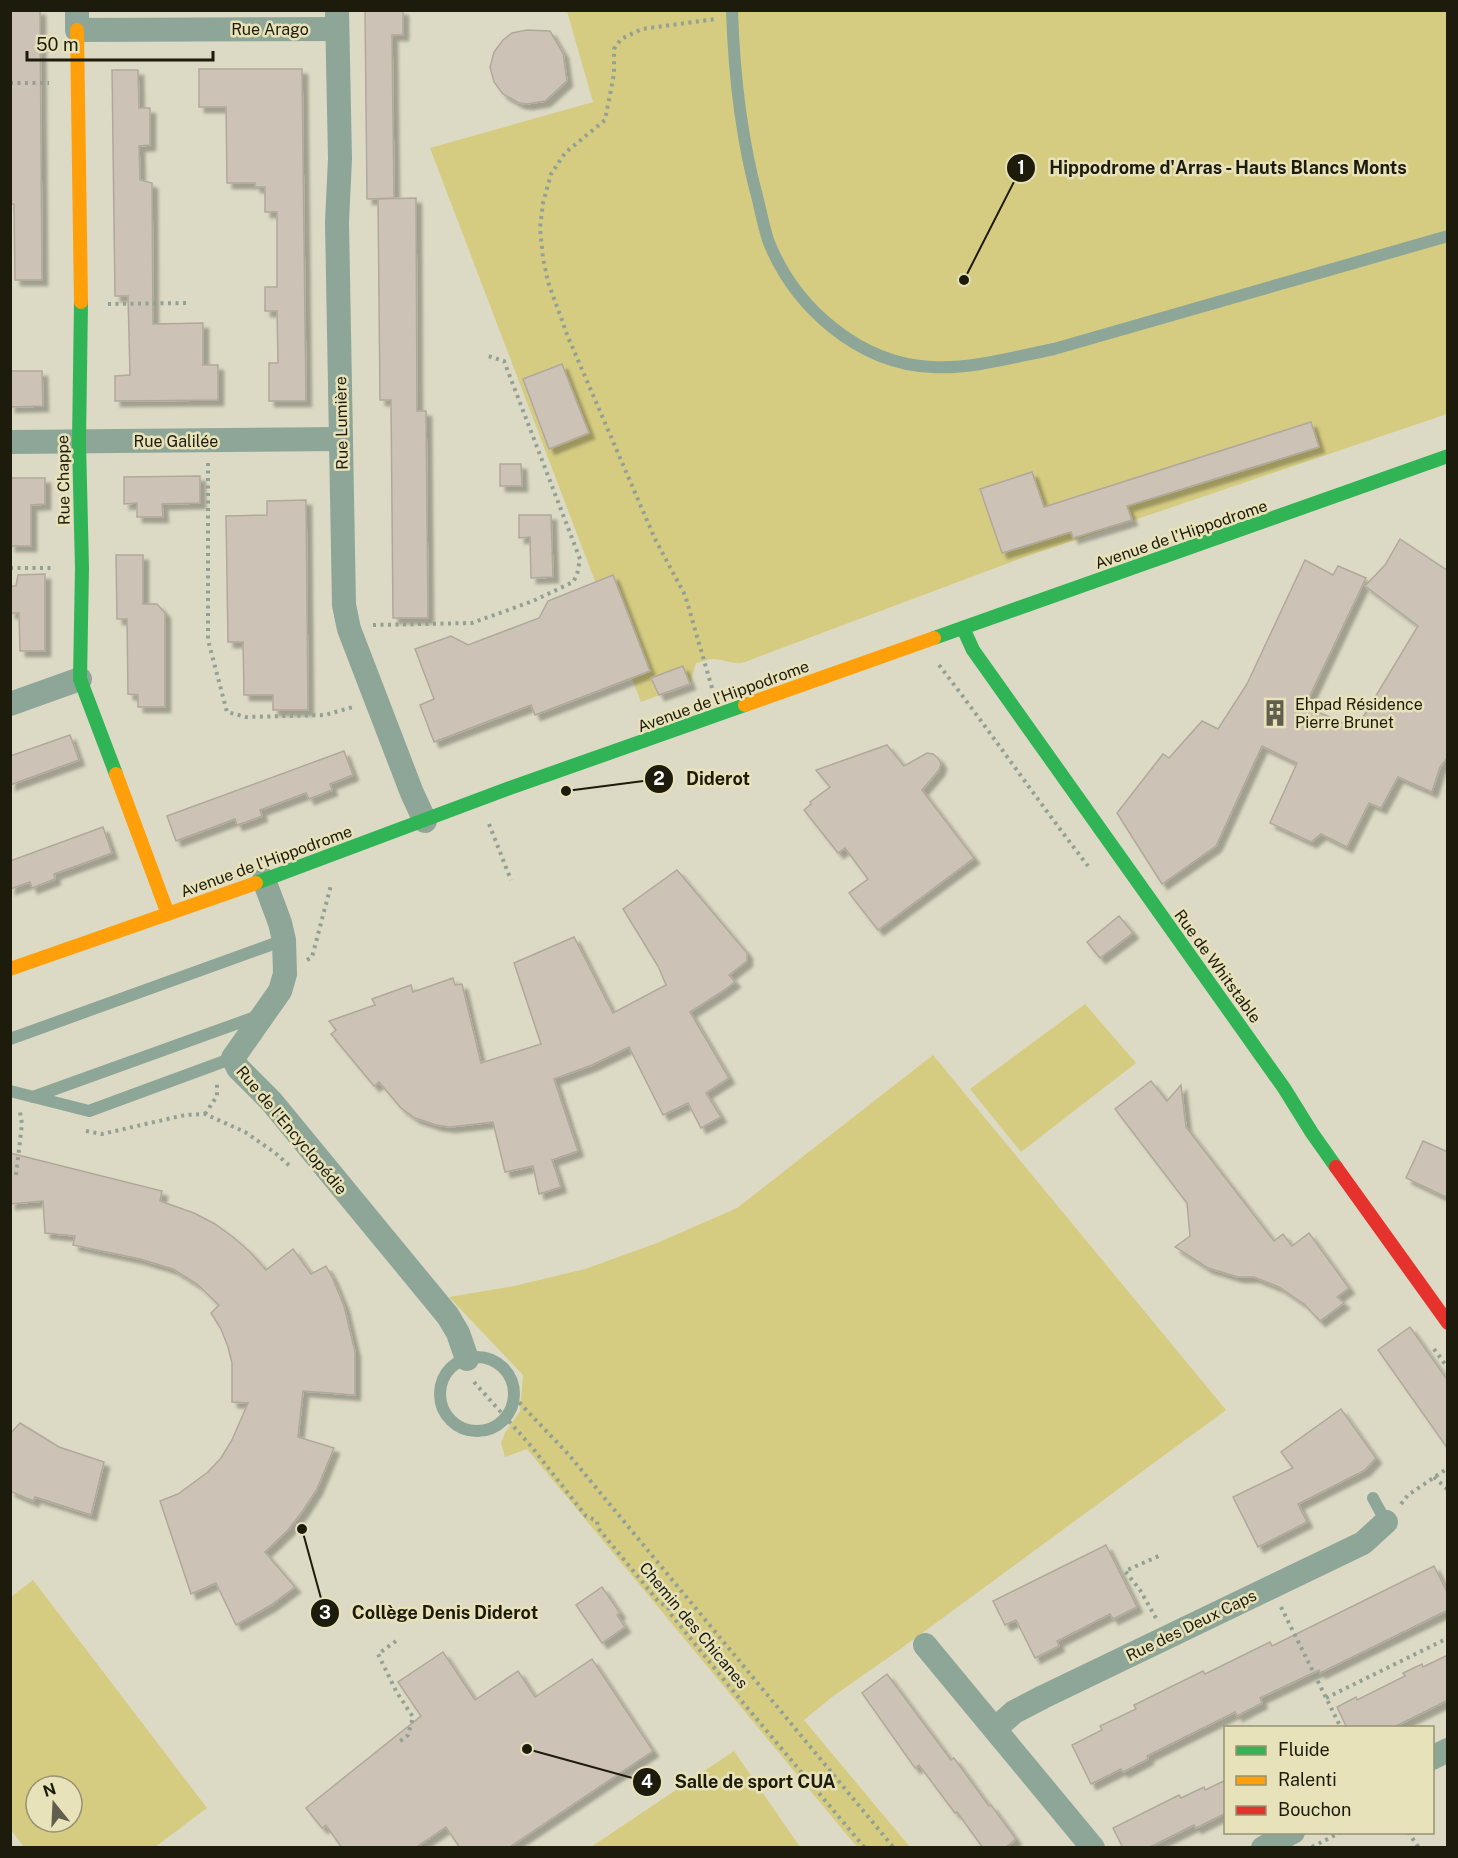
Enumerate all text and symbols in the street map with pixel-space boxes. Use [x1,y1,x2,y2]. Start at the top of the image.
street label: Rue Arago [231,20,309,39]
scale bar [27,24,213,62]
text: 50 m [36,34,79,55]
callout: Hippodrome d'Arras - Hauts Blancs Monts [1006,150,1420,186]
text: 1 [1017,157,1025,178]
text: Hippodrome d'Arras - Hauts Blancs Monts [1049,157,1407,178]
street label: Rue Lumière [331,376,352,470]
street label: Rue Galilée [134,432,218,451]
street label: Rue Chappe [53,435,74,525]
street label: Avenue de l'Hippodrome [1092,496,1270,573]
street label: Avenue de l'Hippodrome [635,657,812,736]
place label: Ehpad Résidence Pierre Brunet [1295,695,1423,732]
building icon: Ehpad Résidence Pierre Brunet [1260,698,1290,728]
callout: Diderot [644,761,762,797]
text: 2 [653,768,665,789]
text: Diderot [686,768,750,789]
street label: Avenue de l'Hippodrome [178,822,355,901]
street label: Rue de Whitstable [1170,906,1265,1027]
street label: Rue de l'Encyclopédie [232,1062,351,1199]
street label: Chemin des Chicanes [635,1558,752,1692]
street label: Rue des Deux Caps [1123,1586,1260,1665]
callout: Collège Denis Diderot [310,1595,550,1631]
text: 3 [319,1602,331,1623]
text: Collège Denis Diderot [352,1602,538,1623]
legend [1224,1726,1434,1834]
text: Fluide [1278,1739,1330,1760]
callout: Salle de sport CUA [632,1764,847,1800]
text: Ralenti [1278,1769,1337,1790]
text: 4 [641,1771,653,1792]
text: Salle de sport CUA [674,1771,836,1792]
north arrow [24,1774,84,1834]
text: N [41,1779,58,1801]
text: Bouchon [1278,1799,1351,1820]

